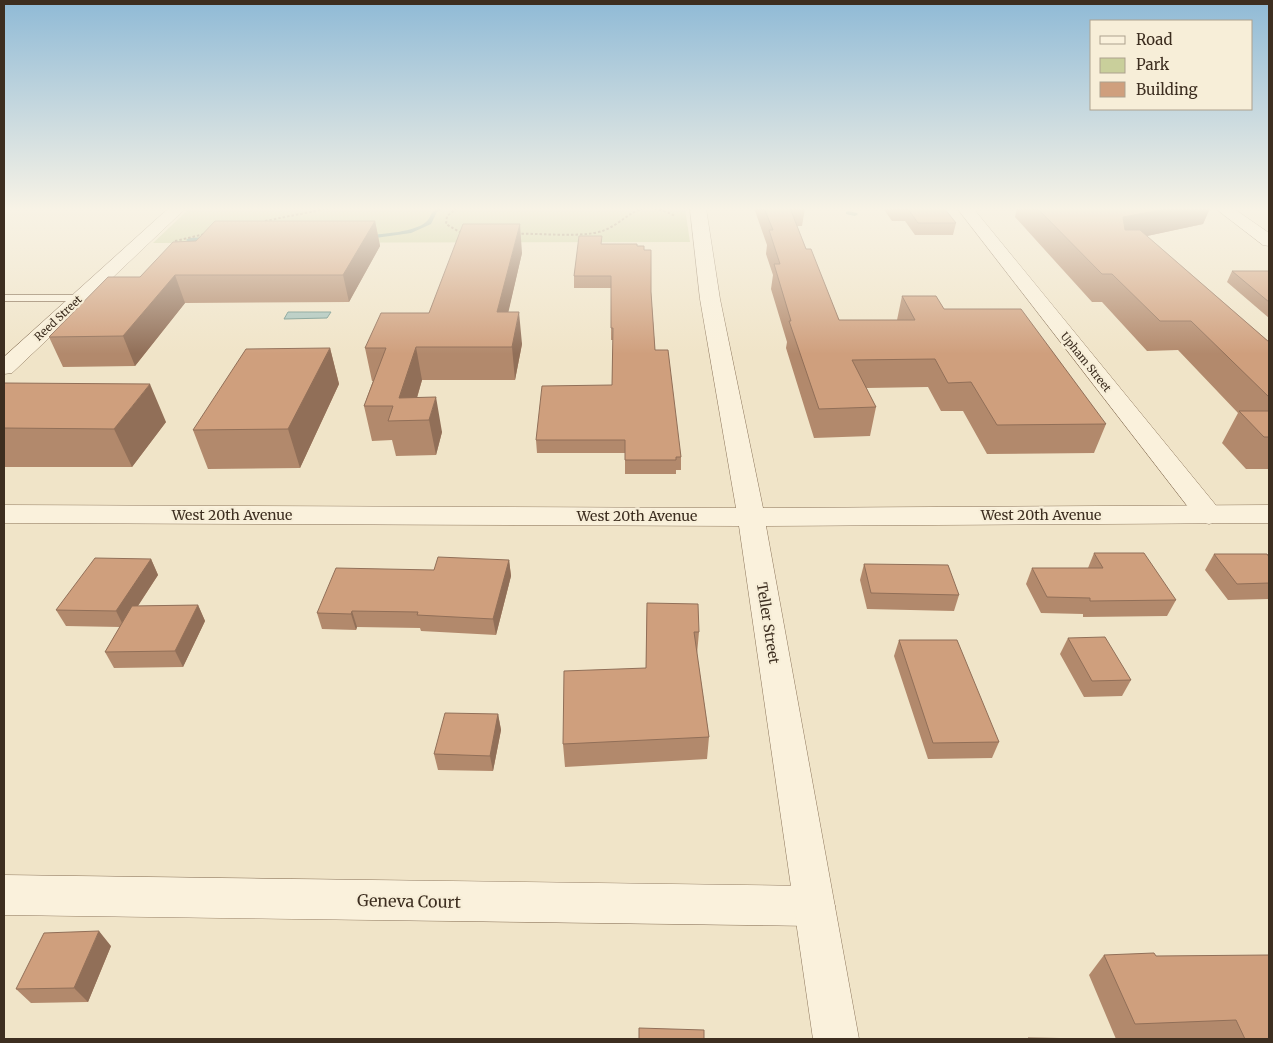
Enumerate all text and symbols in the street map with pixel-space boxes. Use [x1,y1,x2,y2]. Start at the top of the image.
legend [1090,20,1253,110]
text: Road [1136,30,1172,49]
text: Park [1136,55,1170,74]
text: Building [1136,80,1198,99]
street label: Reed Street [31,292,85,344]
street label: Upham Street [1058,329,1115,395]
street label: West 20th Avenue [171,506,292,524]
street label: West 20th Avenue [980,506,1101,524]
street label: West 20th Avenue [576,507,697,525]
street label: Teller Street [753,581,783,666]
street label: Geneva Court [357,890,462,912]

